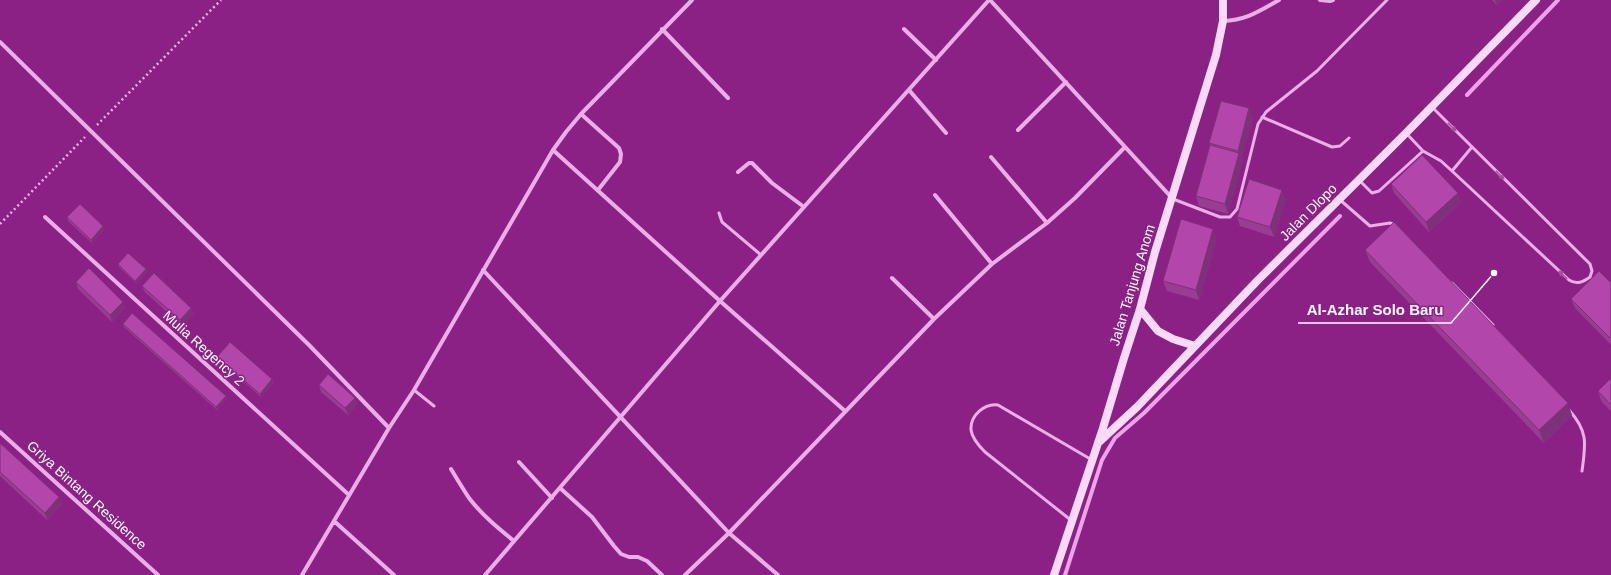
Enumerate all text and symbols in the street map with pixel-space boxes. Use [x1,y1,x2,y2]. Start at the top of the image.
one-way arrow [1447,122,1457,132]
one-way arrow [1495,170,1505,180]
street label: Jalan Dlopo [1276,180,1340,244]
street label: Jalan Tanjung Anom [1106,222,1158,348]
one-way arrow [1558,270,1568,280]
callout: Al-Azhar Solo Baru [1298,296,1451,323]
text: Al-Azhar Solo Baru [1307,301,1443,318]
street label: Mulia Regency 2 [160,307,248,389]
street label: Griya Bintang Residence [24,437,150,553]

